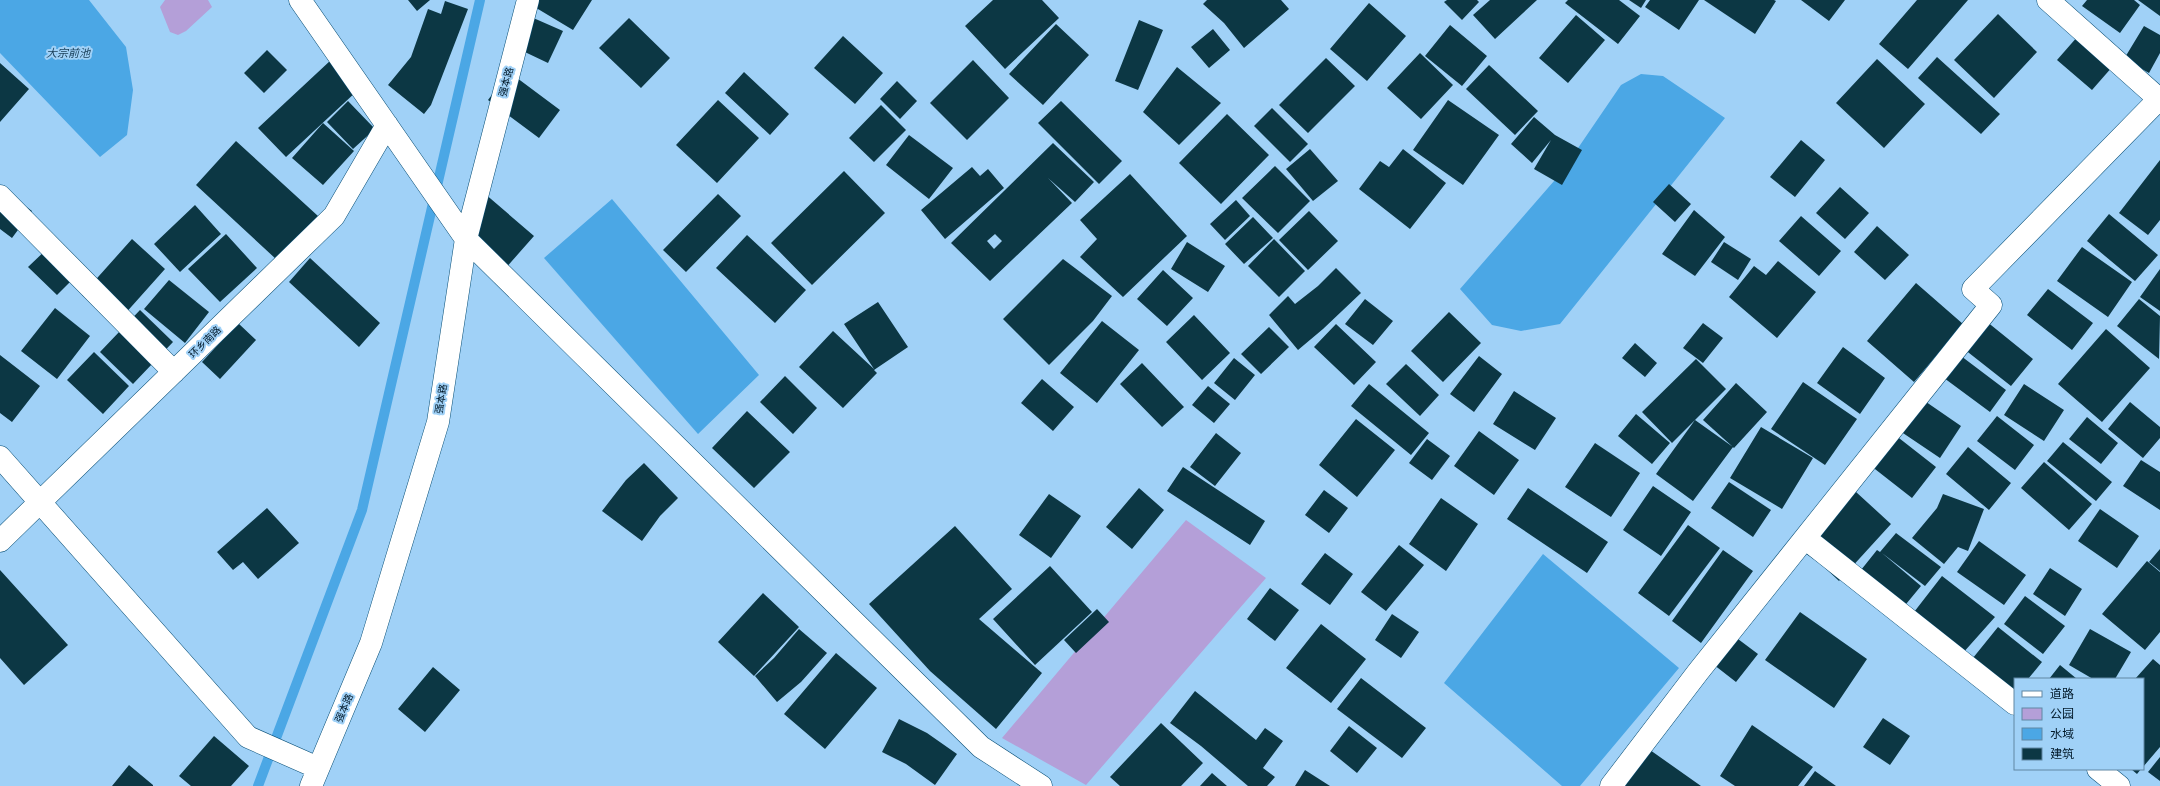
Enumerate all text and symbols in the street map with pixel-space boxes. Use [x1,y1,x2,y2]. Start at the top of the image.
water label: 大宗前池 [46,45,91,61]
street label: 强本路 [495,66,517,98]
street label: 环乡南路 [185,323,225,361]
street label: 强本路 [431,383,451,415]
legend [2014,678,2144,770]
text: 道路 [2050,685,2074,702]
street label: 强本路 [331,691,357,725]
text: 公园 [2050,705,2074,722]
text: 水域 [2050,725,2074,742]
text: 建筑 [2050,745,2074,762]

